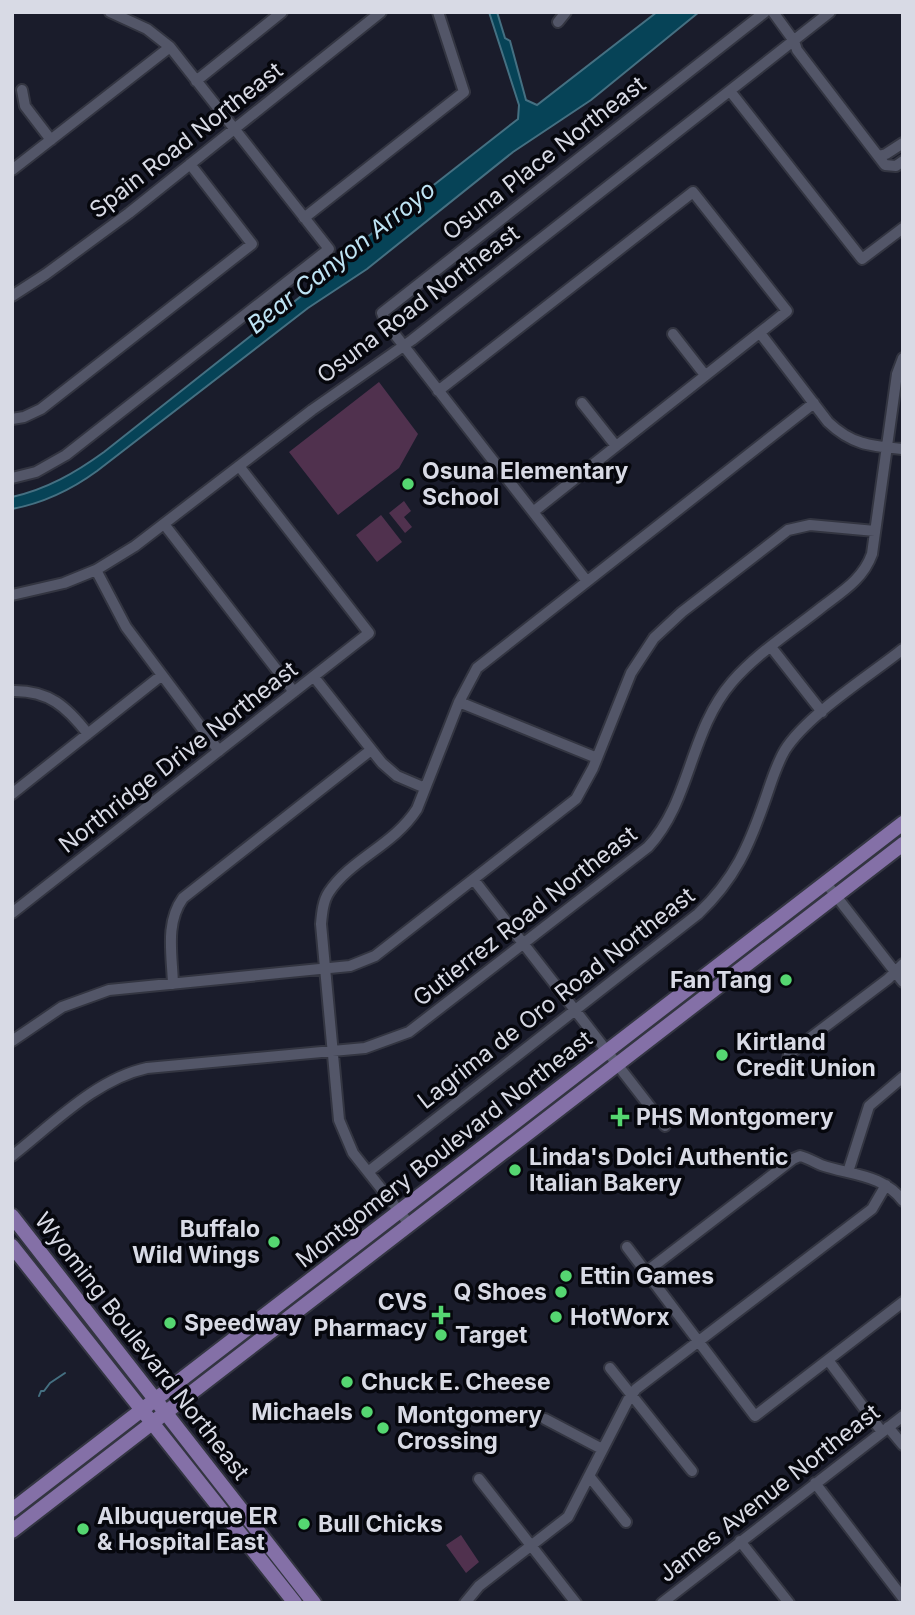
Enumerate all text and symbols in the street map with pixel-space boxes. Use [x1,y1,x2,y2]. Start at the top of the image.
street label: Spain Road Northeast [84,56,288,224]
street label: Osuna Place Northeast [437,70,651,246]
water label: Bear Canyon Arroyo [241,175,441,339]
street label: Osuna Road Northeast [311,219,525,389]
place label: Osuna Elementary School [422,457,629,511]
marker: Osuna Elementary School [400,476,416,492]
street label: Northridge Drive Northeast [53,655,303,859]
street label: Gutierrez Road Northeast [408,820,643,1012]
street label: Lagrima de Oro Road Northeast [412,881,700,1115]
place label: Fan Tang [670,966,772,994]
marker: Fan Tang [778,972,794,988]
street label: Montgomery Boulevard Northeast [290,1024,598,1273]
place label: Kirtland Credit Union [736,1028,876,1082]
marker: Kirtland Credit Union [714,1047,730,1063]
place label: PHS Montgomery [636,1103,834,1131]
marker: PHS Montgomery [610,1107,630,1127]
place label: Linda's Dolci Authentic Italian Bakery [529,1143,789,1197]
marker: Linda's Dolci Authentic Italian Bakery [507,1162,523,1178]
street label: Wyoming Boulevard Northeast [29,1207,255,1486]
place label: Buffalo Wild Wings [132,1215,260,1269]
marker: Buffalo Wild Wings [266,1234,282,1250]
place label: Ettin Games [580,1262,714,1290]
marker: Ettin Games [558,1268,574,1284]
place label: Q Shoes [454,1278,547,1306]
marker: Q Shoes [553,1284,569,1300]
place label: CVS Pharmacy [314,1288,427,1342]
place label: HotWorx [570,1303,670,1331]
marker: CVS Pharmacy [433,1307,449,1323]
place label: Speedway [184,1309,302,1337]
marker: HotWorx [548,1309,564,1325]
marker: Speedway [162,1315,178,1331]
place label: Target [455,1321,528,1349]
marker: Target [433,1327,449,1343]
place label: Chuck E. Cheese [361,1368,551,1396]
marker: Chuck E. Cheese [339,1374,355,1390]
place label: Michaels [251,1398,353,1426]
street label: James Avenue Northeast [653,1398,886,1588]
place label: Montgomery Crossing [397,1401,542,1455]
marker: Michaels [359,1404,375,1420]
marker: Montgomery Crossing [375,1420,391,1436]
place label: Albuquerque ER & Hospital East [97,1502,278,1556]
place label: Bull Chicks [318,1510,443,1538]
marker: Bull Chicks [296,1516,312,1532]
marker: Albuquerque ER & Hospital East [75,1521,91,1537]

